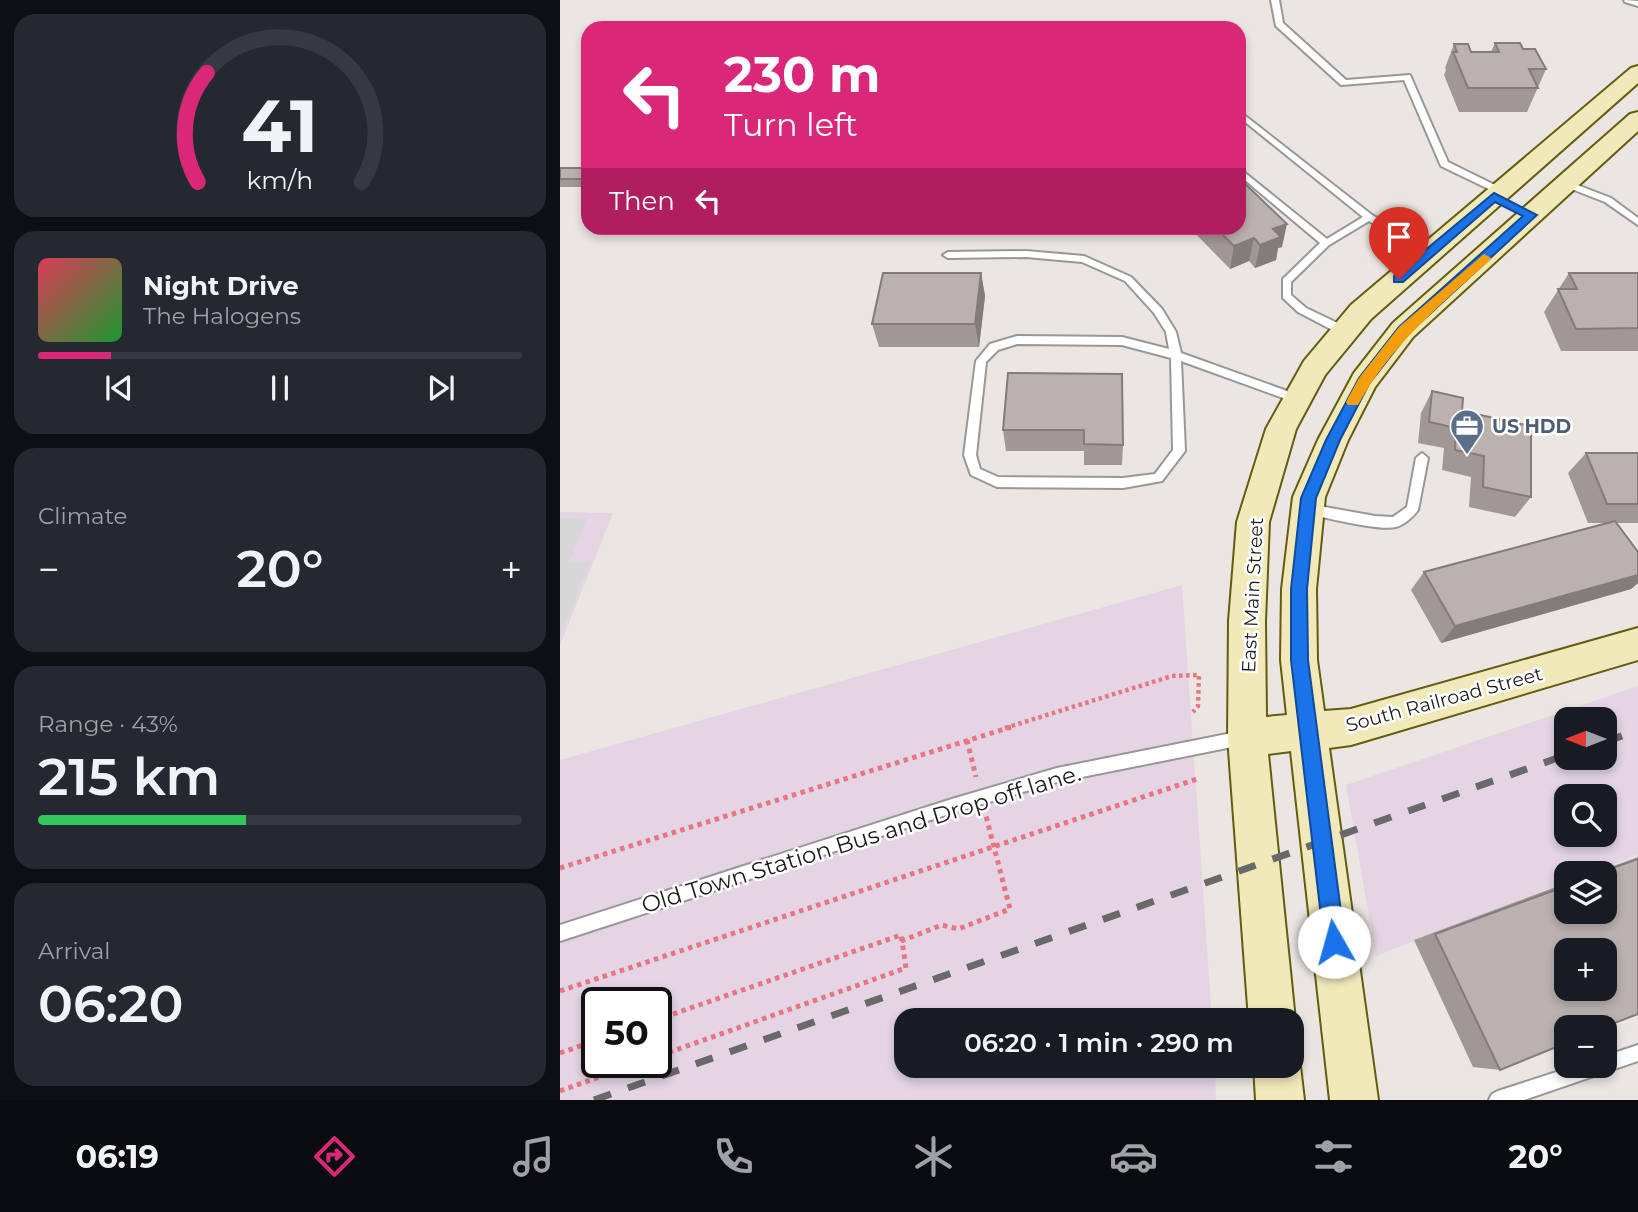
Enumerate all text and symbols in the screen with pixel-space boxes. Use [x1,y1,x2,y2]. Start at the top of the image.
text: 230 m [724,45,880,104]
icon: left [609,49,700,140]
text: 41 [242,82,318,170]
text: Turn left [724,105,858,144]
text: km/h [247,164,313,194]
icon: left [689,182,727,220]
text: Then [609,185,675,217]
pin [1369,207,1429,279]
icon: arrive [1380,218,1418,256]
text: Night Drive [143,270,299,302]
text: The Halogens [143,302,301,330]
icon: previous [100,369,138,407]
icon: pause [261,369,299,407]
icon: next [422,369,460,407]
office icon: US HDD [1448,407,1486,456]
place label: US HDD [1492,415,1571,438]
text: Climate [38,502,127,530]
street label: East Main Street [1237,517,1268,673]
text: 20° [236,537,324,600]
text: − [38,546,60,593]
text: + [500,546,522,593]
street label: South Railroad Street [1343,662,1545,737]
north arrow [1554,707,1617,770]
map controls [1554,707,1617,1078]
text: Range · 43% [38,710,178,738]
text: 215 km [38,745,220,808]
street label: Old Town Station Bus and Drop off lane. [638,759,1084,919]
button: search [1554,784,1617,847]
button: layers [1554,861,1617,924]
position arrow [1297,905,1371,979]
text: Arrival [38,937,111,965]
button: + [1554,938,1617,1001]
text: 06:20 [38,972,184,1035]
speed limit sign: 50 [581,987,672,1078]
button: − [1554,1015,1617,1078]
text: 06:20 · 1 min · 290 m [964,1027,1234,1059]
icon: directions [310,1132,359,1181]
icon: music [509,1132,558,1181]
icon: phone [709,1132,758,1181]
icon: climate [909,1132,958,1181]
icon: car [1109,1132,1158,1181]
icon: filters [1309,1132,1358,1181]
text: 06:19 [75,1137,159,1176]
text: 20° [1509,1137,1563,1176]

